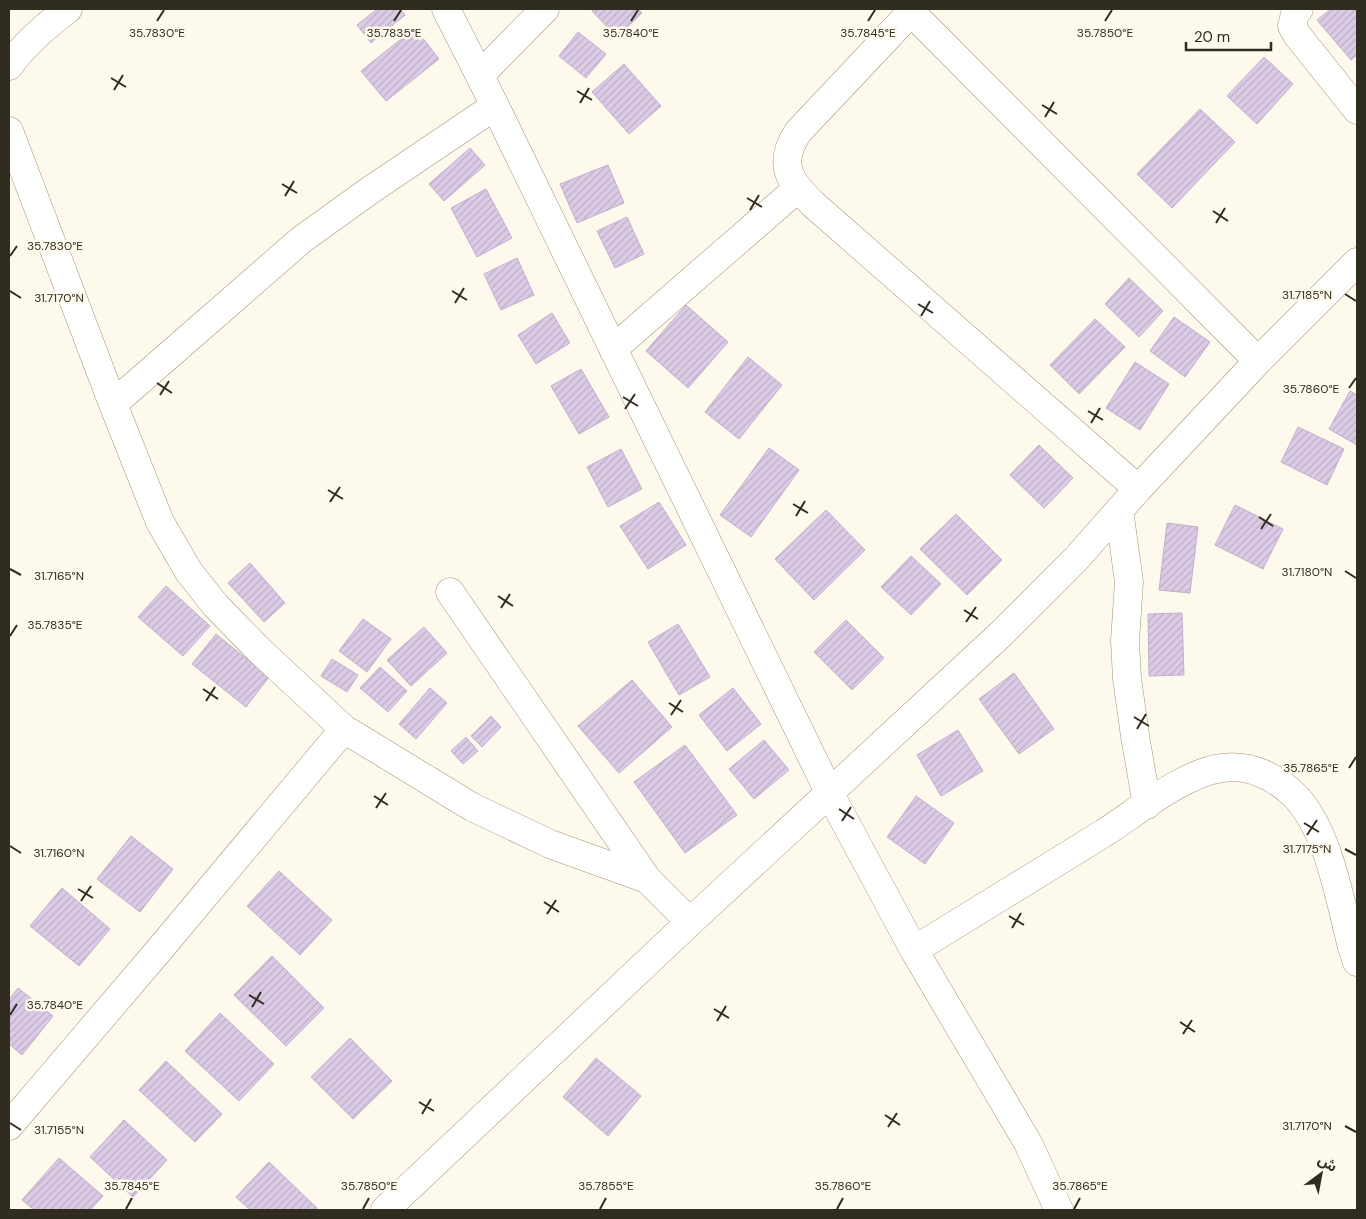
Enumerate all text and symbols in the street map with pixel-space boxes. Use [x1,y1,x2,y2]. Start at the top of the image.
scale bar [1186,20,1271,52]
text: 35.7830°E [129,25,185,41]
text: 35.7835°E [366,25,422,41]
text: 35.7840°E [603,25,659,41]
text: 35.7845°E [840,25,896,41]
text: 35.7850°E [1077,25,1133,41]
text: 20 m [1194,27,1230,47]
text: 35.7830°E [27,238,83,254]
text: 31.7185°N [1282,287,1332,303]
text: 31.7170°N [34,290,84,306]
text: 35.7860°E [1283,381,1339,397]
text: 31.7180°N [1282,564,1332,580]
text: 31.7165°N [34,568,84,584]
text: 35.7835°E [27,617,83,633]
text: 35.7865°E [1283,760,1339,776]
text: 31.7175°N [1283,841,1331,857]
text: 31.7160°N [33,845,85,861]
text: 35.7840°E [27,997,83,1013]
text: 31.7170°N [1282,1118,1332,1134]
text: 31.7155°N [34,1122,84,1138]
north arrow [1296,1149,1346,1199]
text: ش [1315,1150,1341,1176]
text: 35.7845°E [104,1178,160,1194]
text: 35.7850°E [341,1178,397,1194]
text: 35.7855°E [578,1178,634,1194]
text: 35.7860°E [815,1178,871,1194]
text: 35.7865°E [1052,1178,1108,1194]

